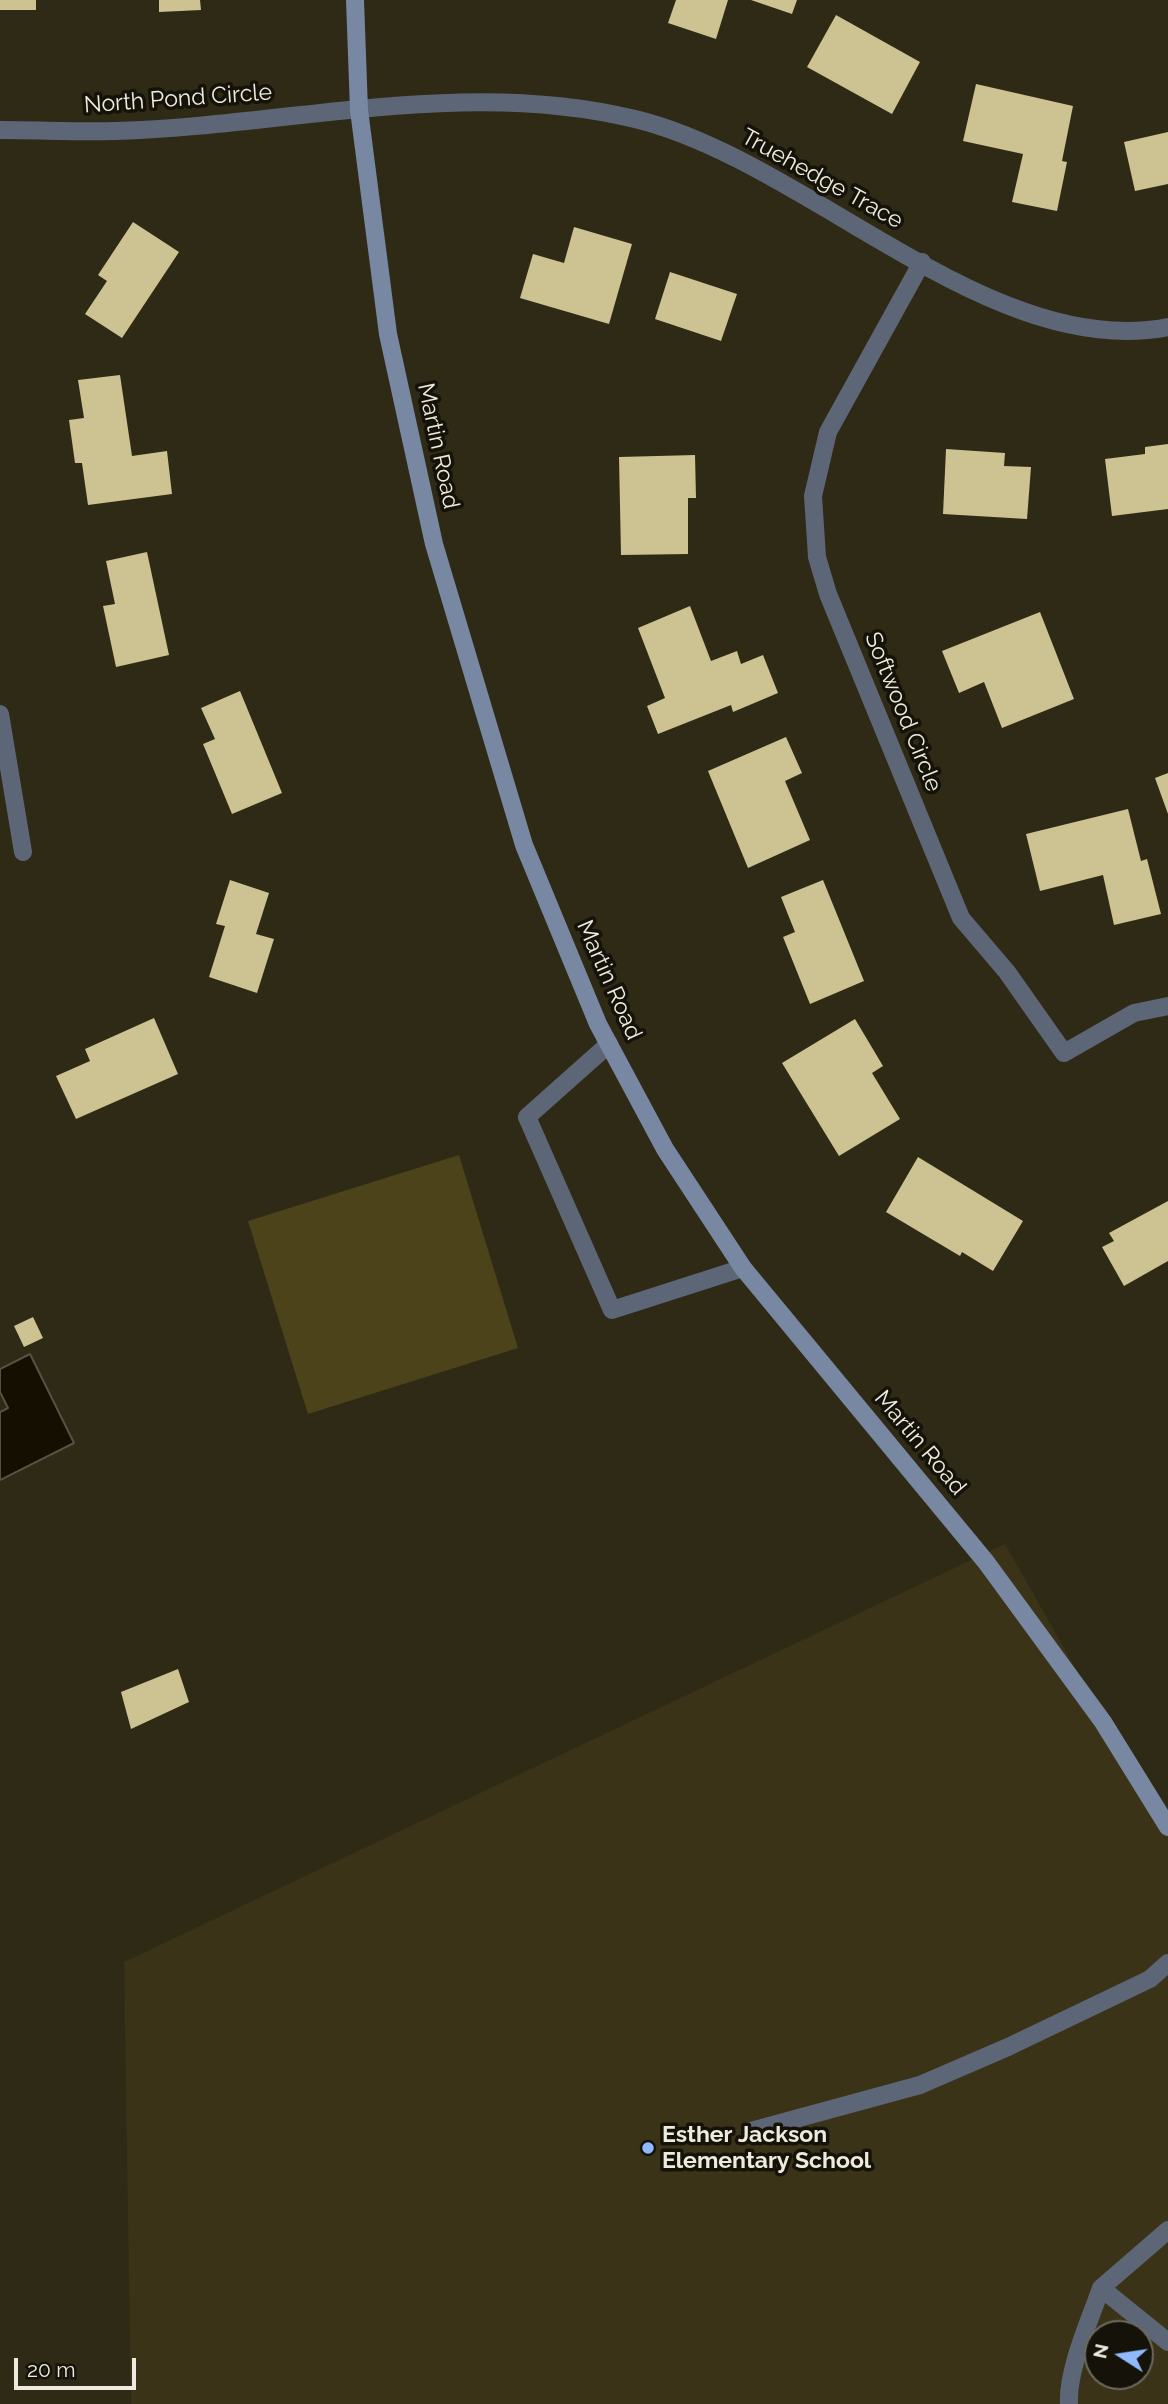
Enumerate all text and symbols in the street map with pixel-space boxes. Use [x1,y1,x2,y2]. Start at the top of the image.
street label: North Pond Circle [83,79,273,119]
street label: Truehedge Trace [736,123,908,235]
street label: Martin Road [411,381,465,511]
street label: Softwood Circle [858,628,948,796]
street label: Martin Road [570,916,648,1044]
street label: Martin Road [868,1385,972,1501]
place label: Esther Jackson Elementary School [662,2121,871,2175]
marker: Esther Jackson Elementary School [640,2140,656,2156]
north arrow [1084,2320,1154,2390]
text: N [1088,2342,1113,2360]
scale bar [18,2344,140,2388]
text: 20 m [27,2357,75,2382]

